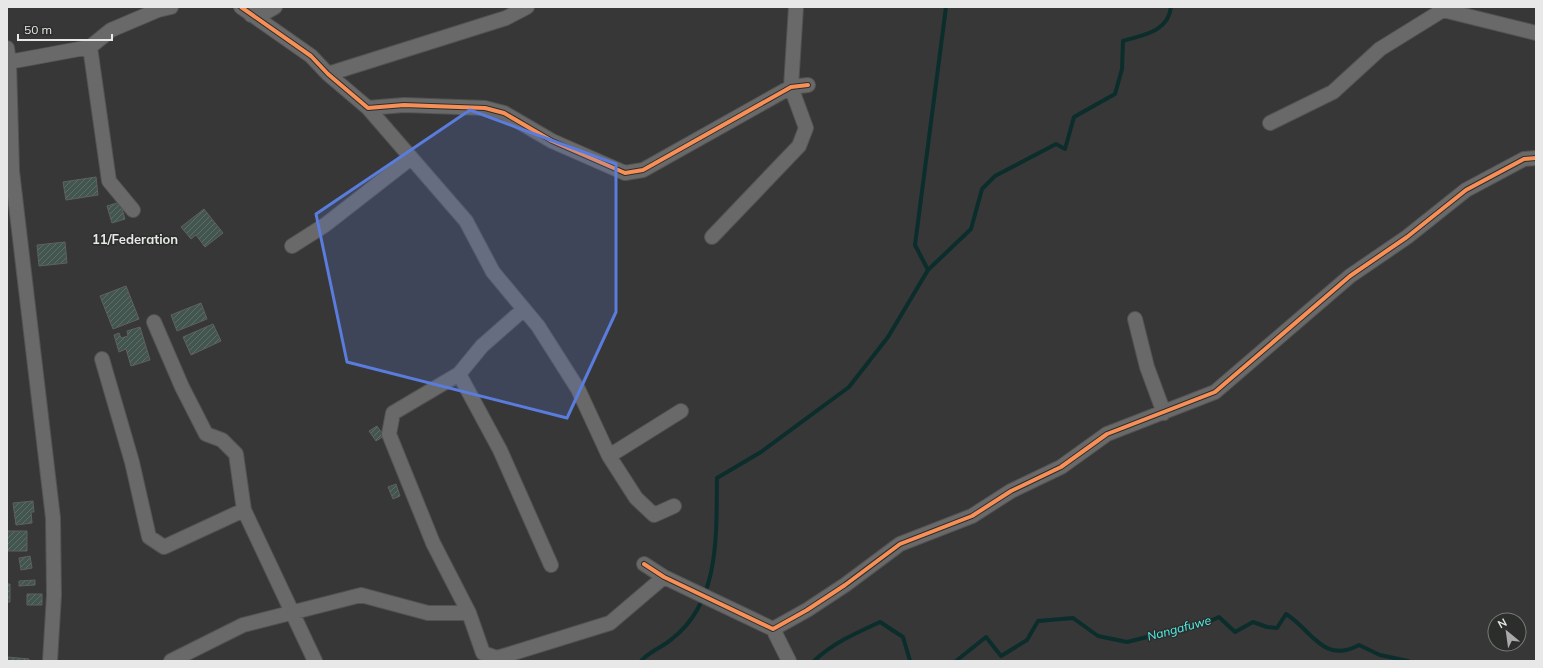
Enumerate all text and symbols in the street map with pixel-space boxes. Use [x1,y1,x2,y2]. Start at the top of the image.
scale bar [18,16,112,42]
text: 50 m [24,22,52,37]
district label: 11/Federation [92,231,178,247]
water label: Nangafuwe [1145,612,1213,644]
north arrow [1487,612,1527,652]
text: N [1495,615,1509,631]

